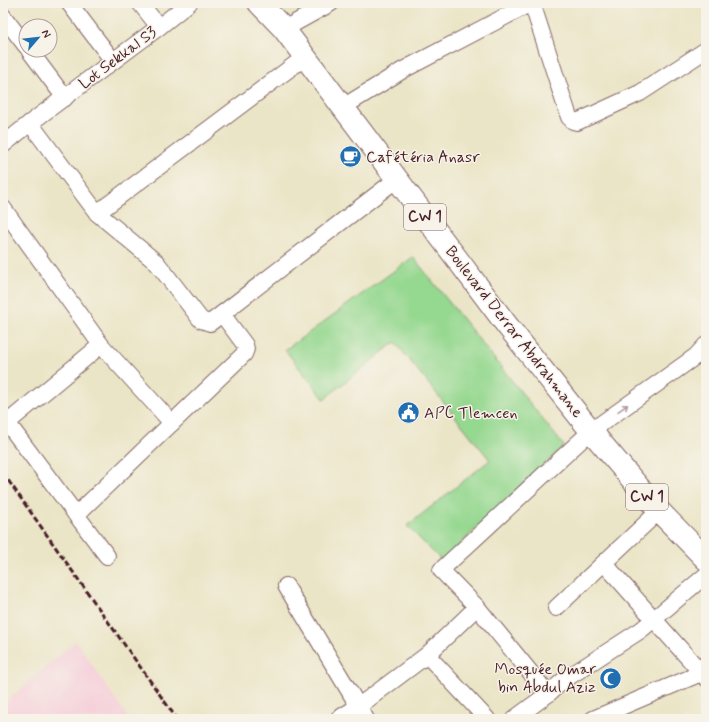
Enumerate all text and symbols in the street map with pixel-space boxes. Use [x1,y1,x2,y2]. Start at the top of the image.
north arrow [18,18,58,58]
street label: Lot Sekkal S3 [75,22,161,94]
text: N [38,27,54,40]
cafe icon: Cafétéria Anasr [337,144,363,170]
place label: Cafétéria Anasr [366,147,480,168]
road number: CW 1 [404,204,446,230]
street label: Boulevard Derrar Abdrahmane [440,242,588,423]
public building icon: APC Tlemcen [395,400,421,426]
place label: APC Tlemcen [424,403,517,424]
one-way arrow [617,404,628,412]
road number: CW 1 [626,484,668,510]
place label: Mosquée Omar bin Abdul Aziz [495,659,596,698]
mosque icon: Mosquée Omar bin Abdul Aziz [598,665,624,691]

